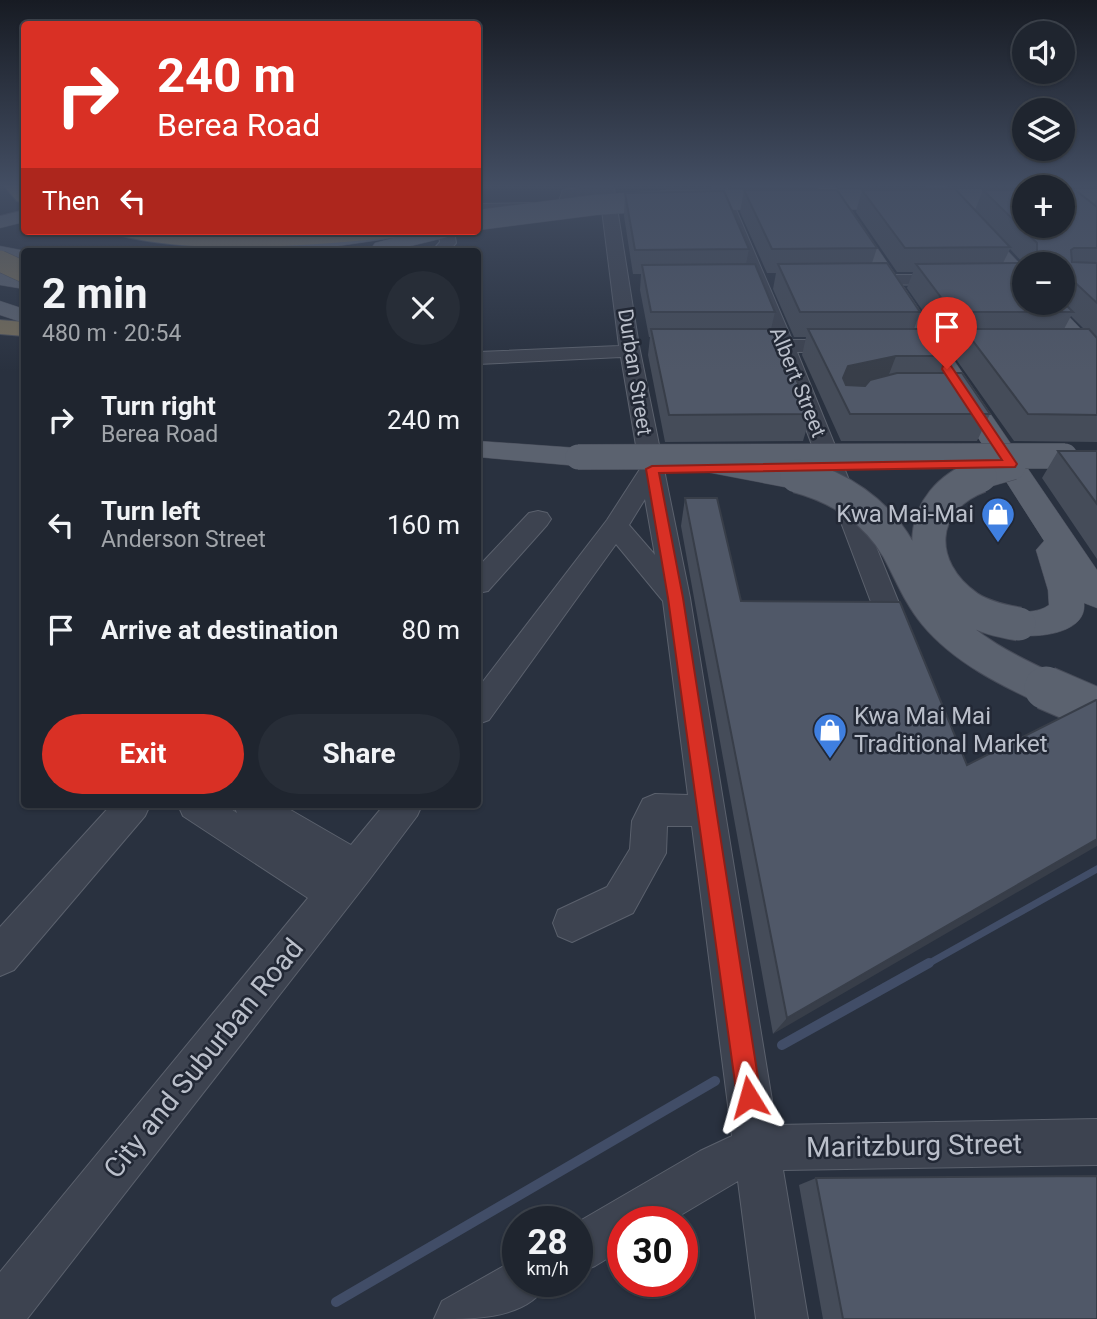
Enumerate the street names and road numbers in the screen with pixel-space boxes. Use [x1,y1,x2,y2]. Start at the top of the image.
street label: Durban Street [613,307,657,437]
street label: Albert Street [765,323,831,441]
street label: City and Suburban Road [97,932,310,1185]
street label: Maritzburg Street [806,1127,1022,1164]

